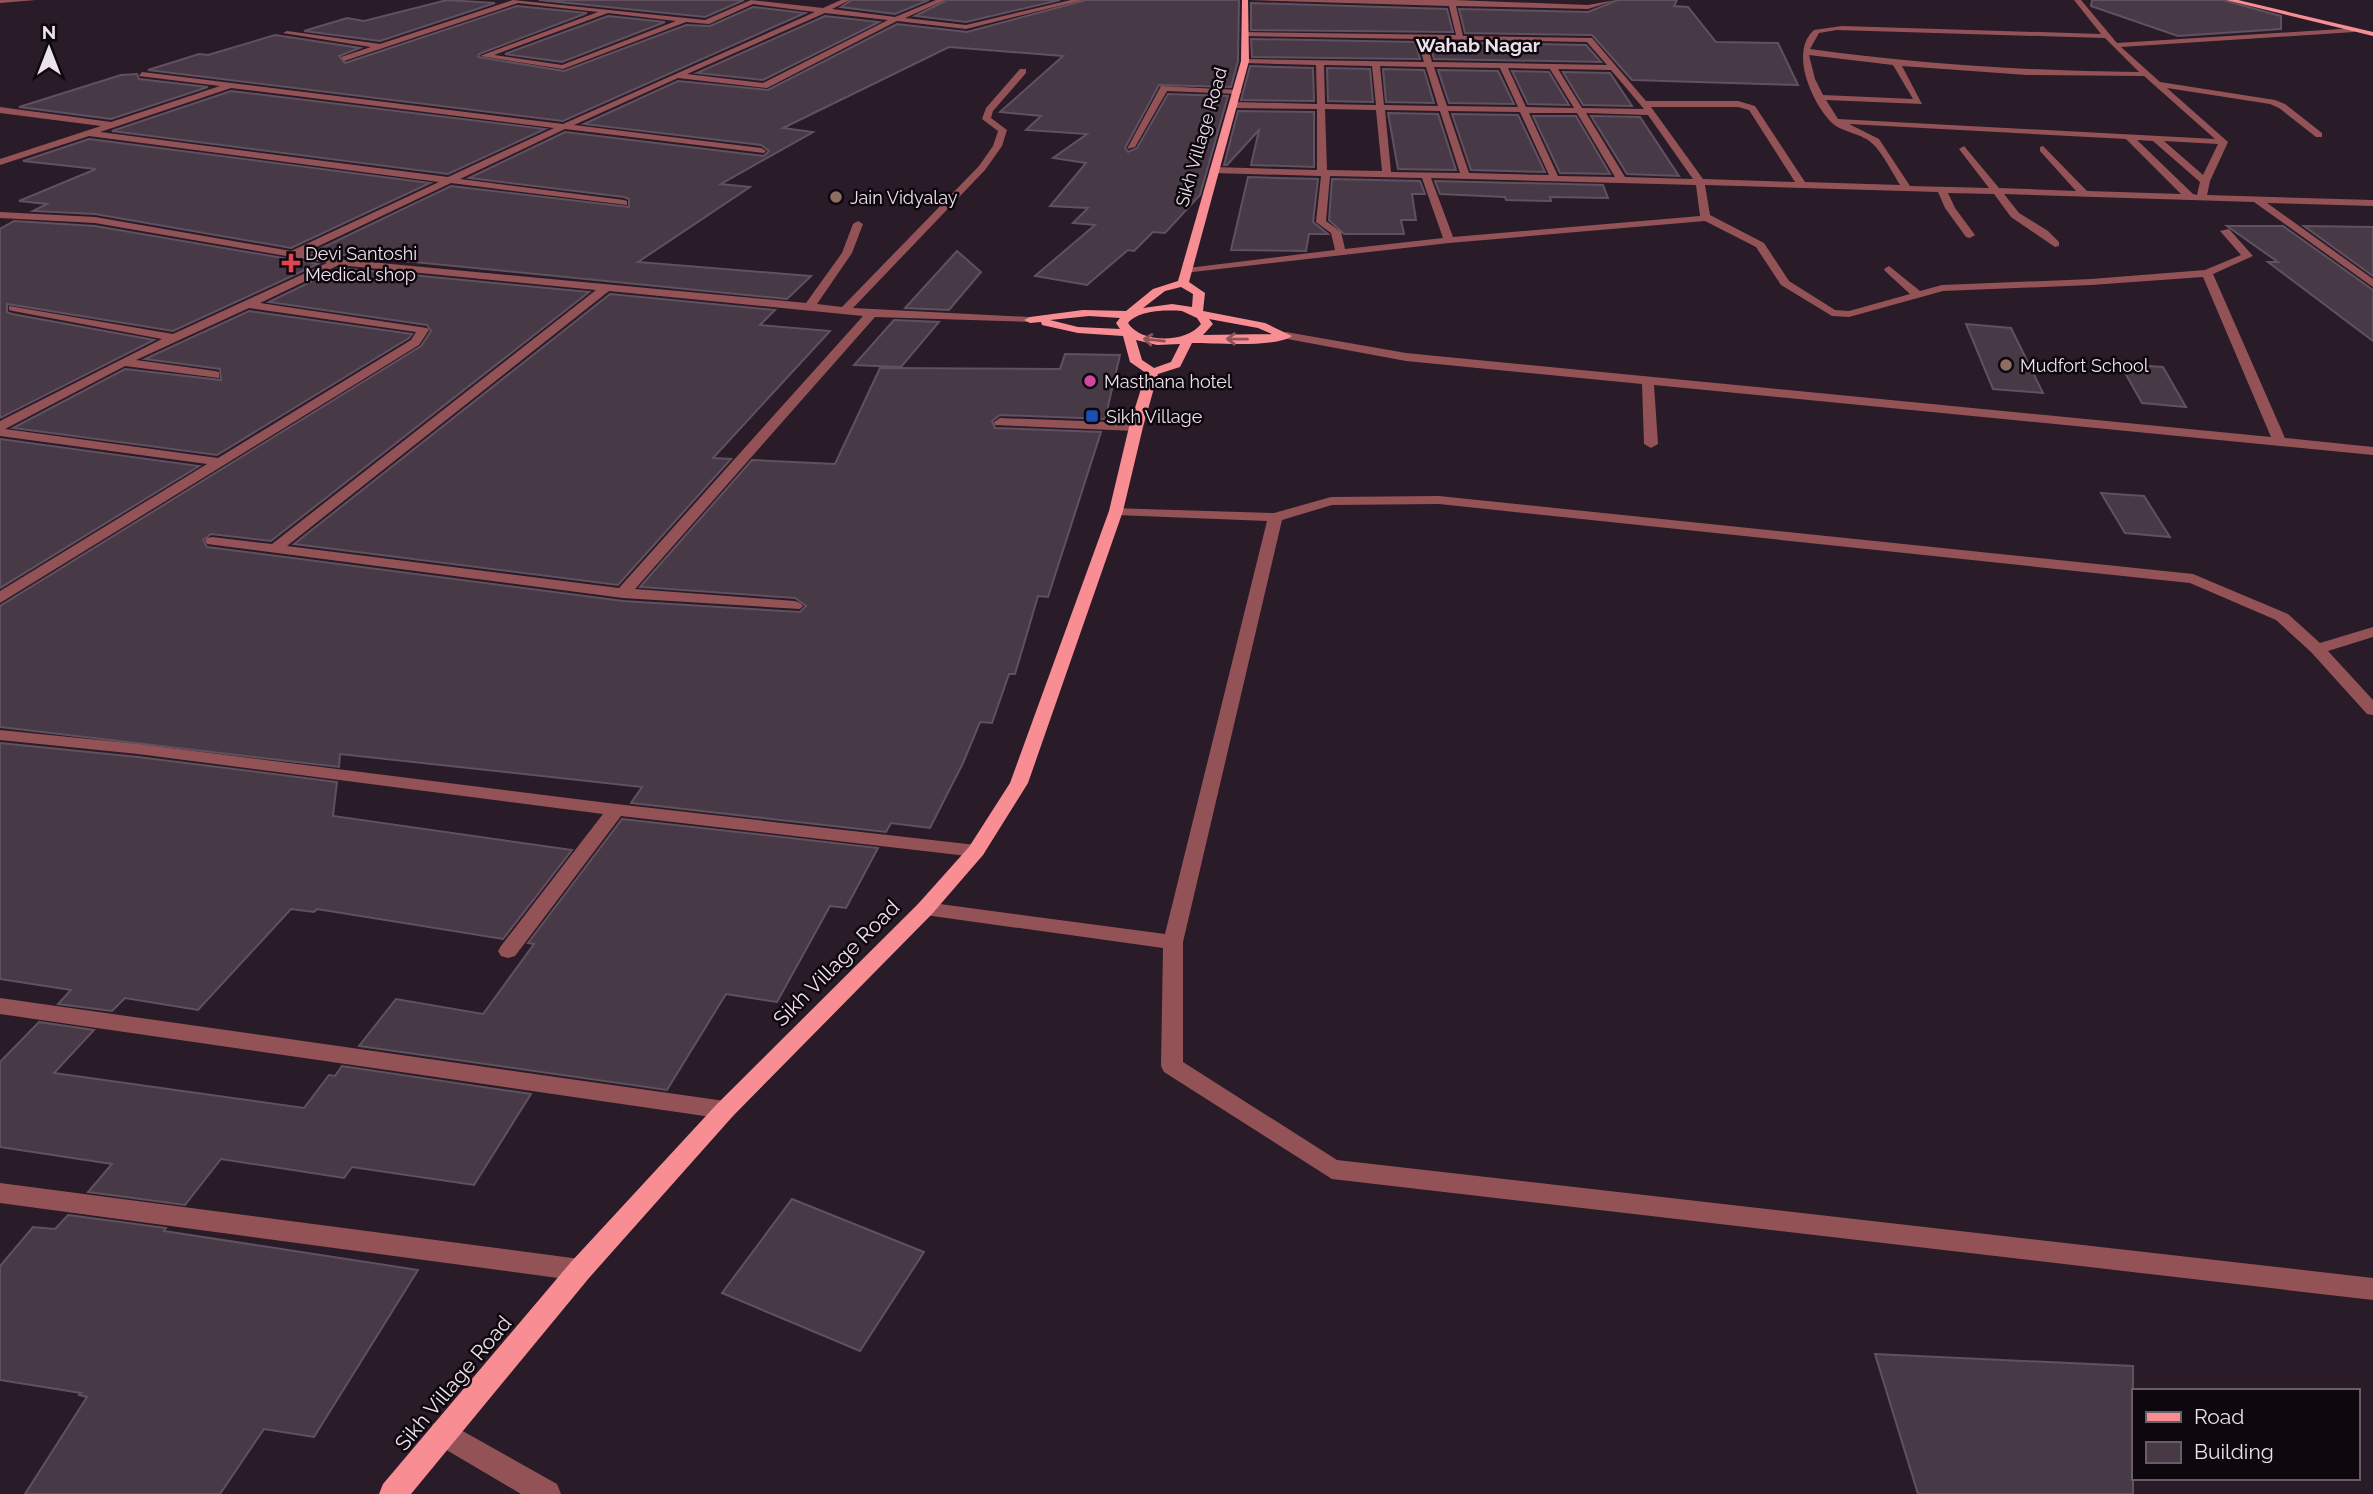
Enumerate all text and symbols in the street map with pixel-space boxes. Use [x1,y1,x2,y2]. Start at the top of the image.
north arrow [14,14,84,84]
text: N [42,21,56,43]
district label: Wahab Nagar [1416,34,1541,56]
street label: Sikh Village Road [1171,65,1231,209]
place label: Jain Vidyalay [850,187,958,208]
marker: Jain Vidyalay [828,189,844,205]
place label: Devi Santoshi Medical shop [305,243,417,285]
marker: Devi Santoshi Medical shop [283,255,299,271]
one-way arrow [1226,332,1249,346]
one-way arrow [1143,333,1166,346]
place label: Mudfort School [2020,355,2149,376]
marker: Mudfort School [1998,357,2014,373]
place label: Masthana hotel [1104,371,1232,392]
marker: Masthana hotel [1082,373,1098,389]
place label: Sikh Village [1106,406,1203,427]
marker: Sikh Village [1084,408,1100,424]
street label: Sikh Village Road [768,895,904,1031]
street label: Sikh Village Road [389,1311,517,1455]
legend [2132,1389,2359,1480]
text: Road [2194,1404,2244,1429]
text: Building [2194,1439,2274,1464]

